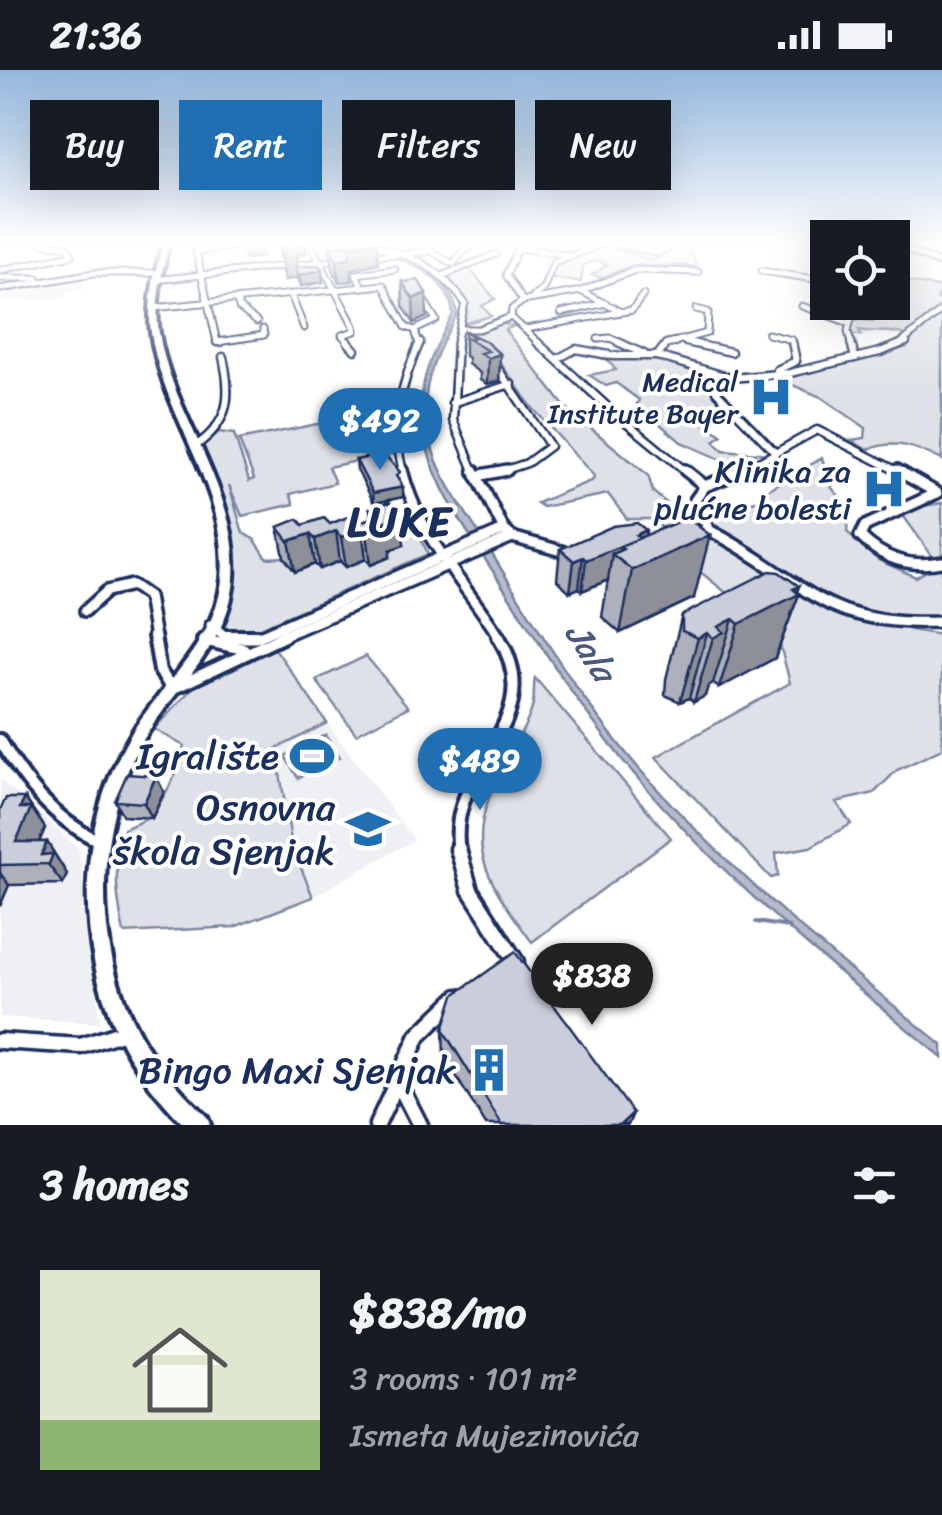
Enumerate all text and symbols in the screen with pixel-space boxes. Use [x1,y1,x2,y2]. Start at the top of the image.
text: 21:36 [50,2,142,69]
chip: Buy [30,100,159,190]
chip: Rent [179,100,322,190]
chip: Filters [342,100,515,190]
chip: New [535,100,671,190]
map controls [810,220,910,320]
button: locate [810,220,910,320]
place label: Medical Institute Bayer [547,357,740,438]
hospital icon: Medical Institute Bayer [747,373,795,421]
pin: $492 [321,388,439,473]
text: $492 [340,392,420,449]
place label: Klinika za plućne bolesti [653,443,852,537]
hospital icon: Klinika za plućne bolesti [860,465,908,513]
district label: LUKE [347,485,454,559]
water label: Jala [548,609,636,698]
place label: Igralište [135,723,279,790]
pin: $489 [421,728,539,813]
sports icon: Igralište [288,732,336,780]
text: $489 [440,732,520,789]
place label: Osnovna škola Sjenjak [112,774,336,885]
school or university icon: Osnovna škola Sjenjak [344,805,392,853]
pin: $838 [533,943,651,1028]
text: $838 [553,947,631,1004]
place label: Bingo Maxi Sjenjak [138,1037,457,1104]
building icon: Bingo Maxi Sjenjak [465,1046,513,1094]
text: 3 homes [40,1148,188,1222]
icon: filters [847,1158,902,1213]
text: $838/mo [350,1276,526,1350]
icon: home [120,1310,240,1430]
text: 3 rooms · 101 m² [350,1350,578,1407]
text: Ismeta Mujezinovića [350,1407,639,1464]

